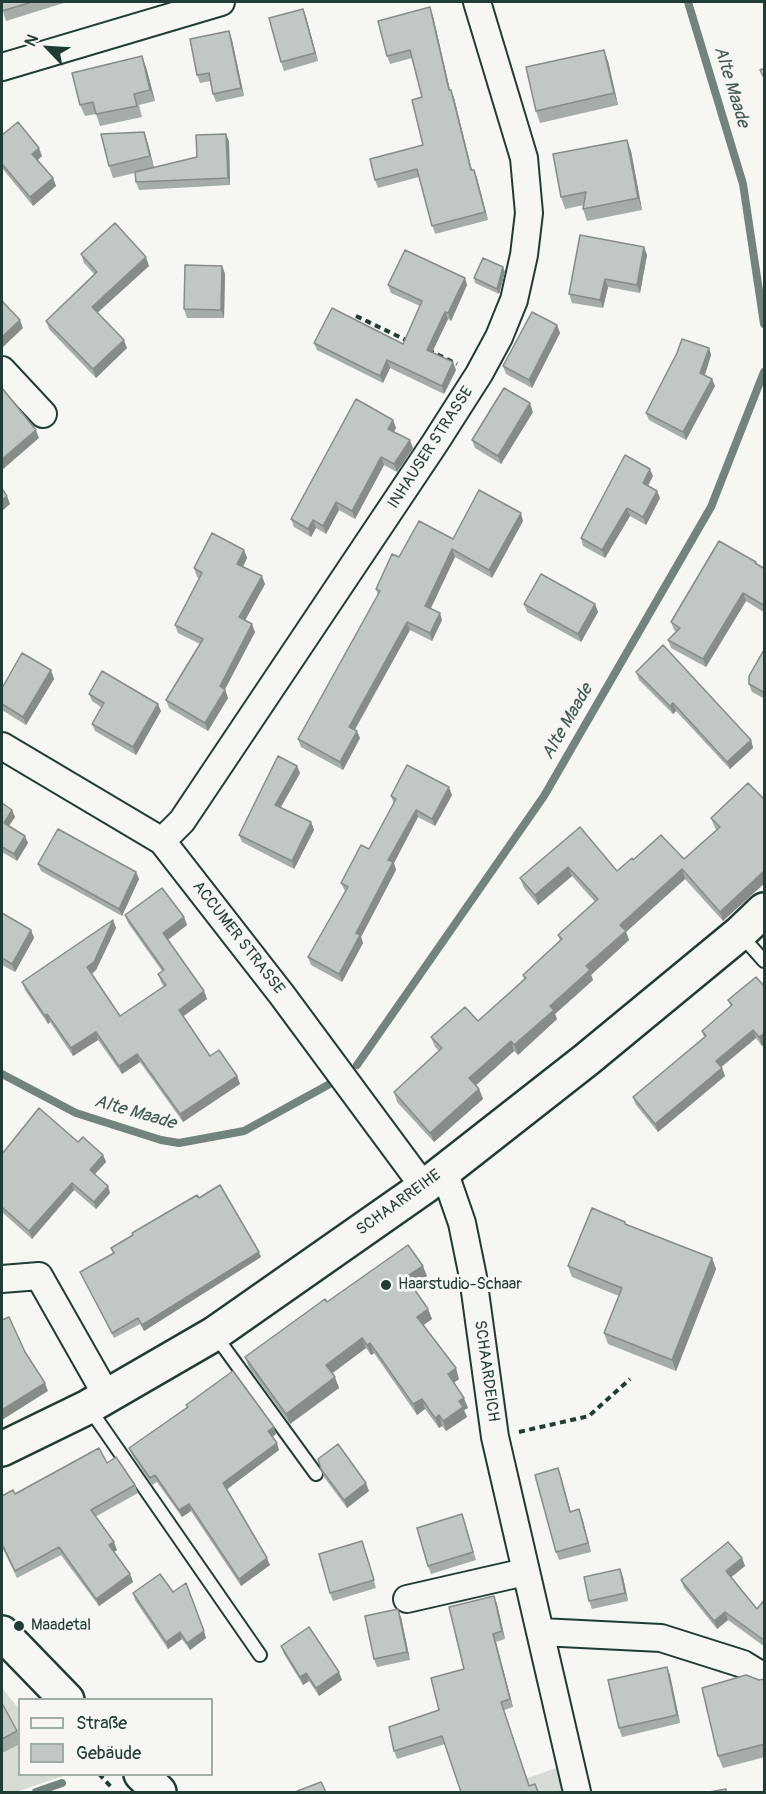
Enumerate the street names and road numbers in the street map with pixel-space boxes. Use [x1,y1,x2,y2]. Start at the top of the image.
street label: INHAUSER STRASSE [384,383,478,513]
street label: ACCUMER STRASSE [188,878,288,998]
street label: SCHAARREIHE [353,1166,445,1240]
street label: SCHAARDEICH [469,1319,503,1423]

